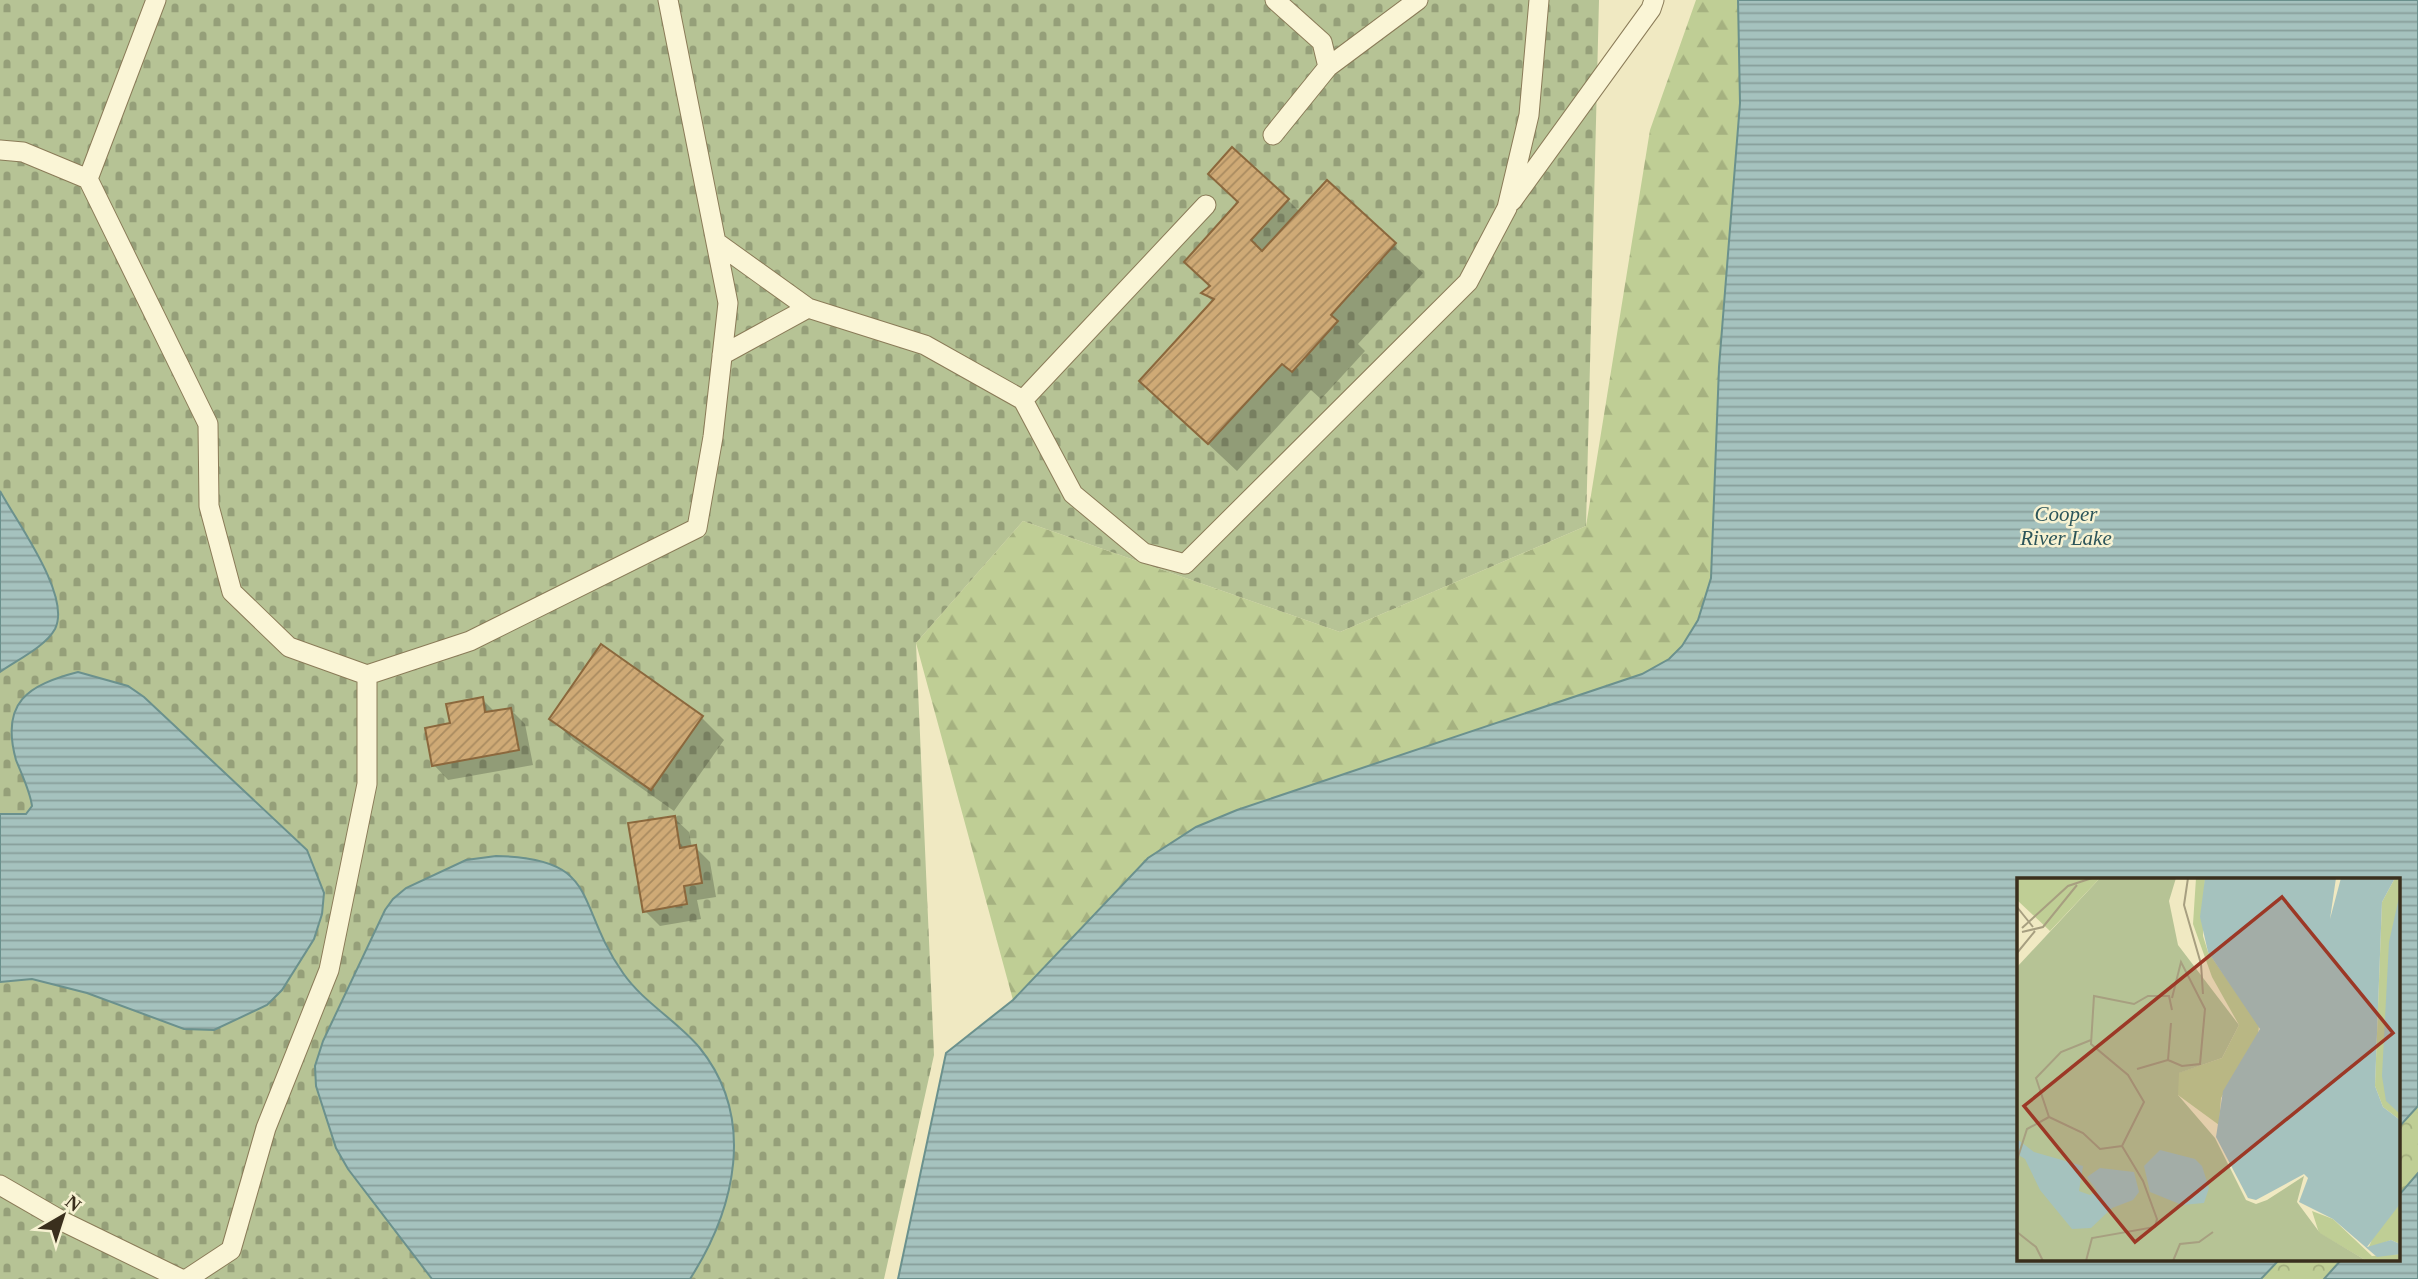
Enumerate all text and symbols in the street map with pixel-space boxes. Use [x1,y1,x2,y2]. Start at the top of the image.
water label: Cooper River Lake [2019,502,2112,550]
inset map [2017,878,2400,1262]
north arrow [28,1181,98,1251]
text: N [61,1191,86,1216]

